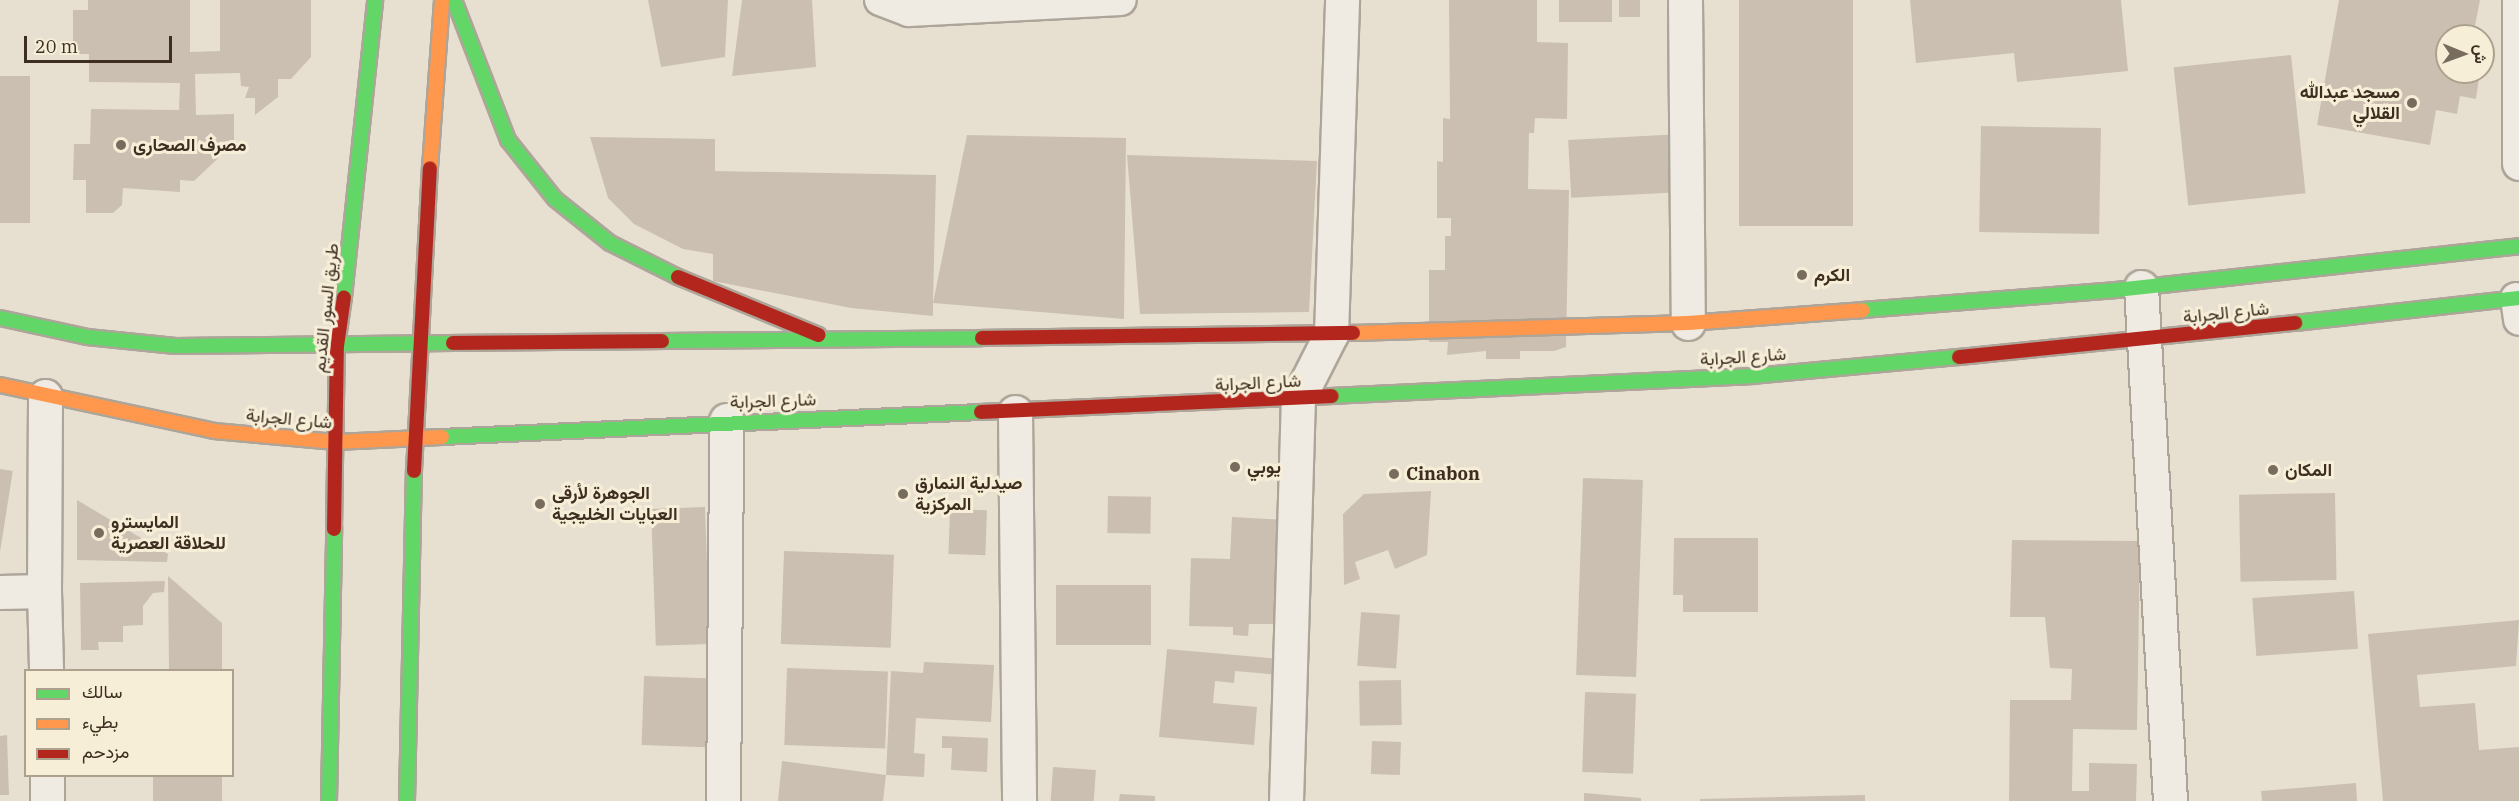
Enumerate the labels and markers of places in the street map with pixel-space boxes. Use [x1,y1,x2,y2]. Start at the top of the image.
place label: مسجد عبدالله القلالي [2300,82,2400,124]
marker: مسجد عبدالله القلالي [2405,96,2419,110]
place label: مصرف الصحارى [133,134,247,156]
marker: مصرف الصحارى [114,138,128,152]
place label: الكرم [1814,264,1850,286]
marker: الكرم [1795,268,1809,282]
place label: يوبي [1247,456,1281,478]
place label: المكان [2285,459,2332,481]
marker: يوبي [1228,460,1242,474]
place label: Cinabon [1406,463,1480,485]
marker: المكان [2266,463,2280,477]
marker: Cinabon [1387,467,1401,481]
place label: صيدلية النمارق المركزية [915,473,1022,516]
place label: الجوهرة لأرقى العبايات الخليجية [552,483,678,526]
marker: صيدلية النمارق المركزية [896,487,910,501]
marker: الجوهرة لأرقى العبايات الخليجية [533,497,547,511]
place label: المايسترو للحلاقة العصرية [111,512,226,554]
marker: المايسترو للحلاقة العصرية [92,526,106,540]

